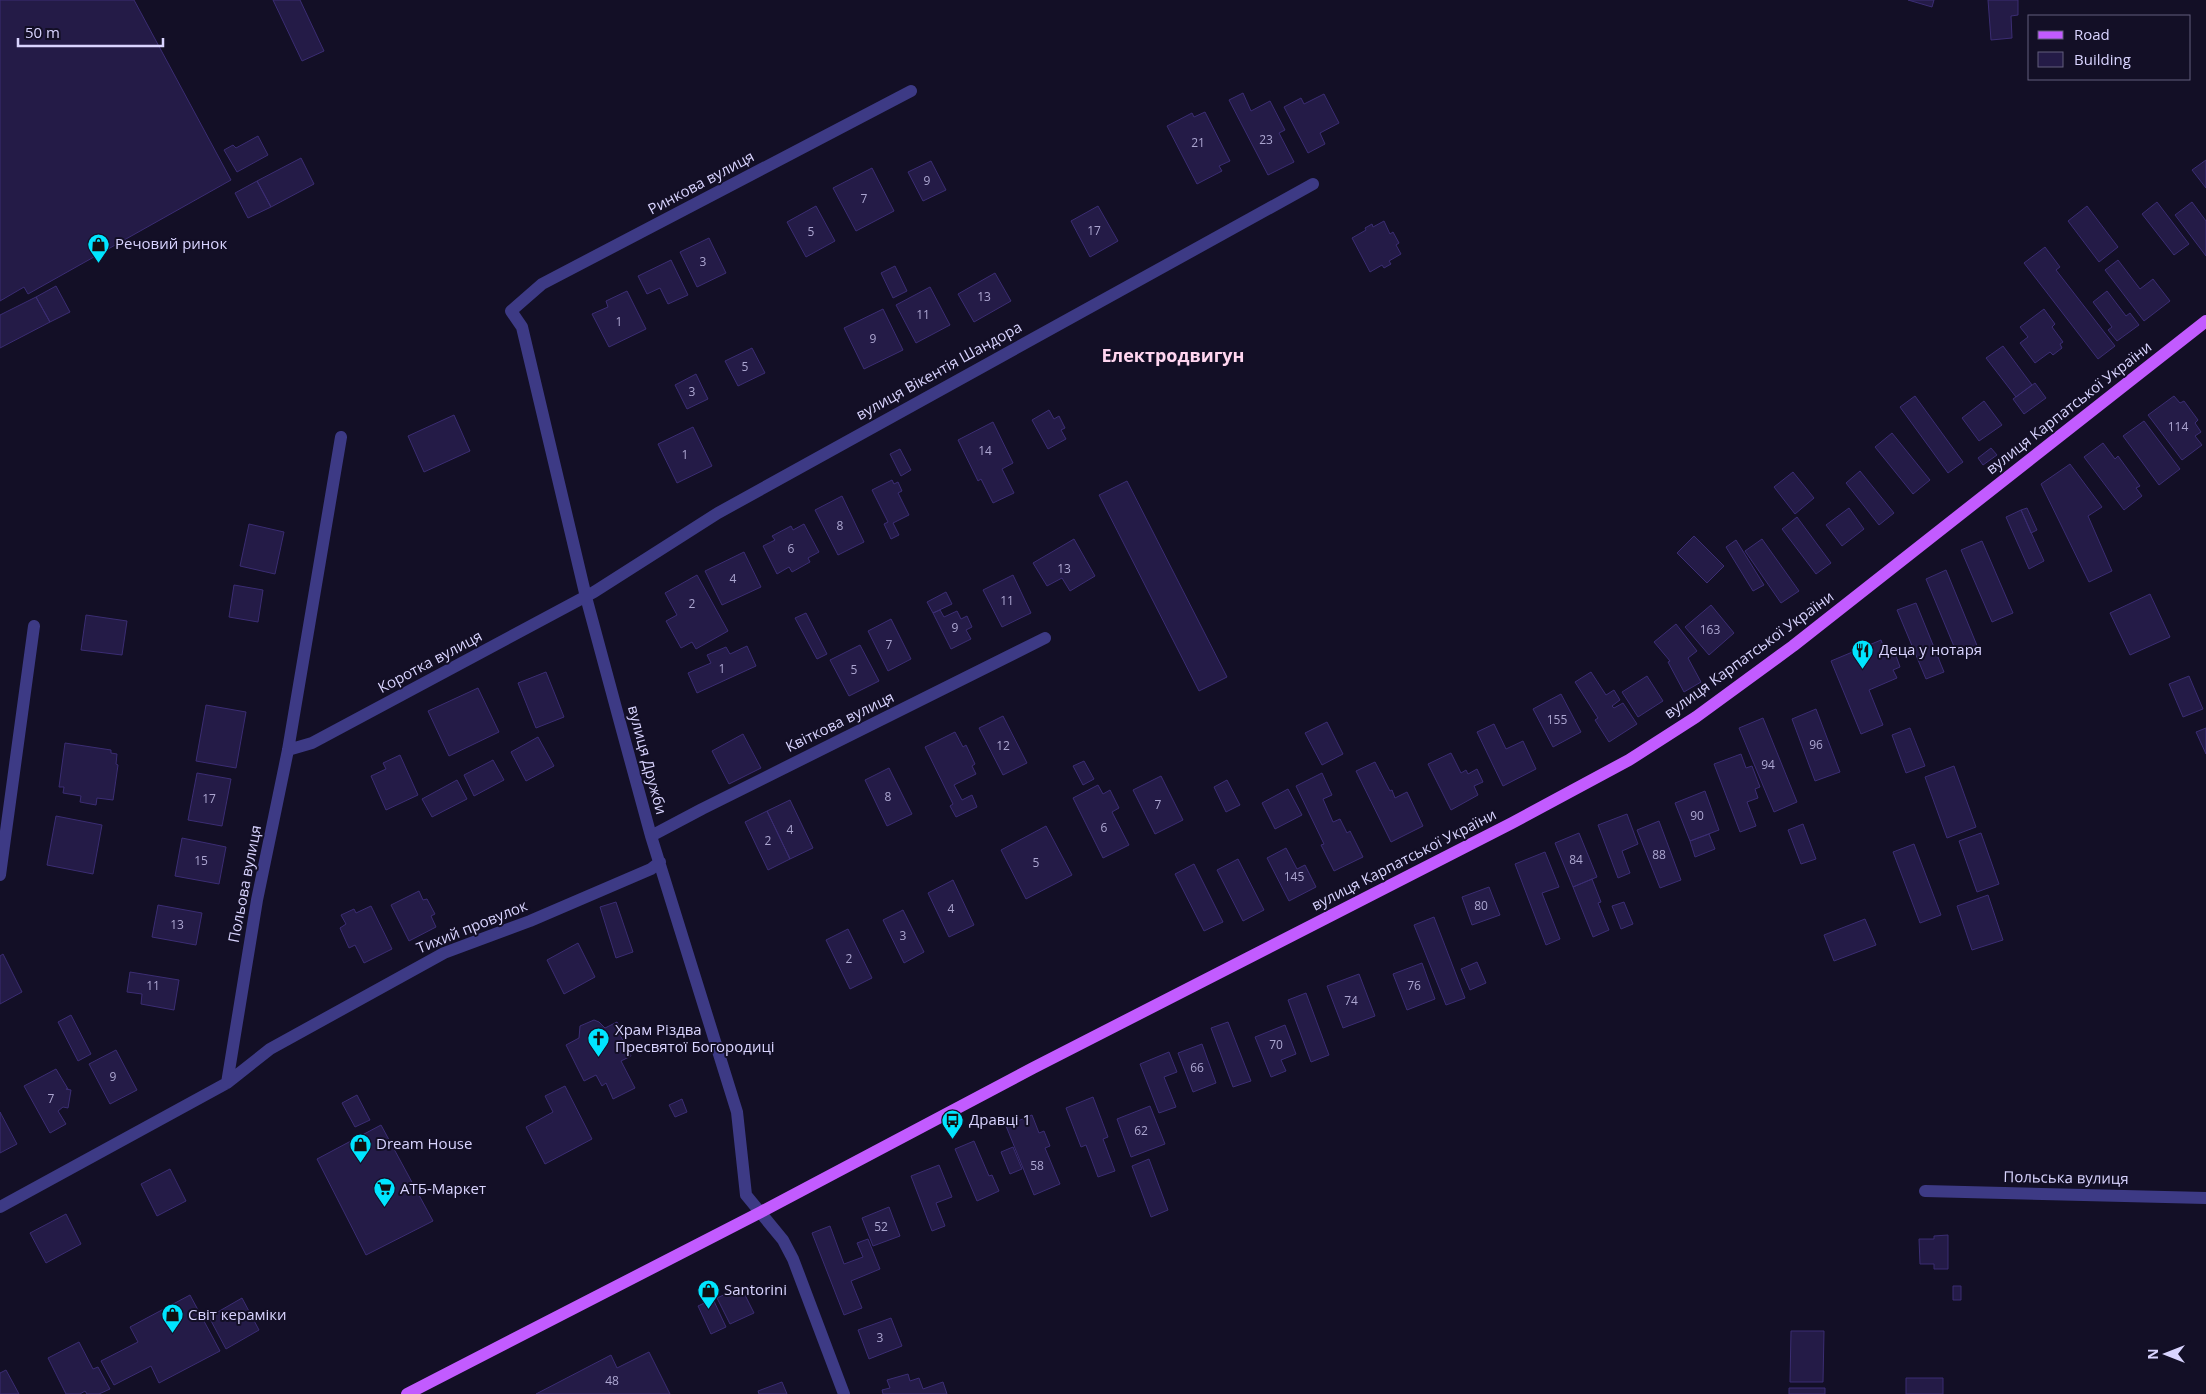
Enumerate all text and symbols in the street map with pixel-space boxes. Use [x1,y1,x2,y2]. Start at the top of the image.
scale bar [18,15,162,47]
legend [2028,15,2191,80]
text: 50 m [25,22,60,42]
text: Road [2074,24,2110,44]
text: Building [2074,49,2131,69]
house number: 23 [1259,131,1273,148]
house number: 21 [1191,134,1205,151]
street label: Ринкова вулиця [644,146,757,219]
house number: 9 [924,172,931,189]
house number: 7 [861,190,868,207]
house number: 17 [1087,222,1101,239]
house number: 5 [808,223,815,240]
shop icon: Речовий ринок [87,232,111,263]
place label: Речовий ринок [115,233,227,253]
house number: 3 [700,253,707,270]
house number: 13 [977,288,991,305]
house number: 11 [916,306,930,323]
house number: 1 [616,313,622,330]
street label: вулиця Вікентія Шандора [852,316,1025,424]
house number: 9 [870,330,877,347]
street label: вулиця Карпатської України [1981,336,2155,478]
district label: Електродвигун [1102,343,1244,367]
house number: 5 [742,358,749,375]
house number: 3 [689,383,696,400]
house number: 114 [2168,418,2188,435]
house number: 14 [978,442,992,459]
house number: 1 [682,446,688,463]
house number: 8 [837,517,844,534]
house number: 6 [788,540,795,557]
house number: 13 [1057,560,1071,577]
house number: 4 [730,570,737,587]
street label: вулиця Карпатської України [1660,586,1837,723]
house number: 11 [1000,592,1014,609]
house number: 2 [689,595,696,612]
house number: 9 [952,619,959,636]
house number: 163 [1700,621,1720,638]
street label: Коротка вулиця [374,625,485,697]
house number: 7 [886,636,893,653]
restaurant icon: Деца у нотаря [1851,638,1875,669]
place label: Деца у нотаря [1879,639,1982,659]
house number: 1 [719,660,725,677]
house number: 5 [851,661,858,678]
street label: Квіткова вулиця [782,686,897,756]
street label: вулиця Дружби [624,703,672,817]
house number: 155 [1547,711,1567,728]
house number: 96 [1809,736,1823,753]
house number: 12 [996,737,1010,754]
house number: 94 [1761,756,1775,773]
house number: 8 [885,788,892,805]
house number: 17 [202,790,216,807]
house number: 7 [1155,796,1162,813]
street label: вулиця Карпатської України [1308,804,1499,915]
house number: 90 [1690,807,1704,824]
house number: 6 [1101,819,1108,836]
house number: 4 [787,821,794,838]
street label: Польова вулиця [223,823,265,944]
house number: 2 [765,832,772,849]
house number: 88 [1652,846,1666,863]
house number: 84 [1569,851,1583,868]
house number: 15 [194,852,208,869]
house number: 5 [1033,854,1040,871]
house number: 145 [1284,868,1304,885]
street label: Тихий провулок [413,895,530,957]
house number: 80 [1474,897,1488,914]
house number: 4 [948,900,955,917]
house number: 13 [170,916,184,933]
house number: 3 [900,927,907,944]
house number: 2 [846,950,853,967]
house number: 11 [146,977,160,994]
house number: 76 [1407,977,1421,994]
house number: 74 [1344,992,1358,1009]
place label: Храм Різдва Пресвятої Богородиці [615,1019,775,1056]
church icon: Храм Різдва Пресвятої Богородиці [587,1027,611,1058]
house number: 70 [1269,1036,1283,1053]
house number: 66 [1190,1059,1204,1076]
house number: 9 [110,1068,117,1085]
house number: 7 [48,1090,55,1107]
bus stop icon: Дравці 1 [941,1108,965,1139]
place label: Дравці 1 [969,1109,1031,1129]
house number: 62 [1134,1122,1148,1139]
shop icon: Dream House [348,1132,372,1163]
place label: Dream House [376,1133,472,1153]
house number: 58 [1030,1157,1044,1174]
street label: Польська вулиця [2003,1166,2129,1188]
supermarket icon: АТБ-Маркет [372,1177,396,1208]
place label: АТБ-Маркет [400,1178,486,1198]
house number: 52 [874,1218,888,1235]
shop icon: Santorini [696,1278,720,1309]
place label: Santorini [724,1279,787,1299]
shop icon: Світ кераміки [160,1303,184,1334]
place label: Світ кераміки [188,1304,287,1324]
house number: 3 [877,1329,884,1346]
north arrow [2141,1329,2191,1379]
text: N [2143,1348,2162,1360]
house number: 48 [605,1372,619,1389]

